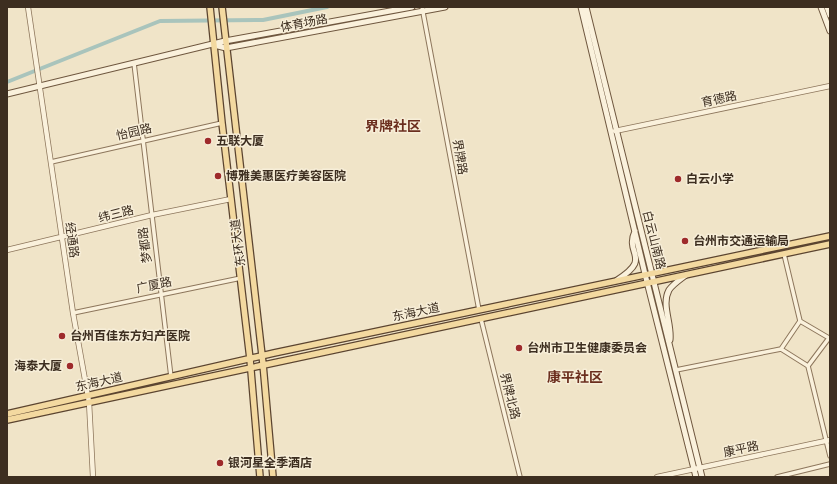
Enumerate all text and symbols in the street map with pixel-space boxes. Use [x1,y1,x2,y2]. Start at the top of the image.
street label: 体育场路 [279,11,329,34]
street label: 育德路 [700,87,738,110]
district label: 界牌社区 [365,117,421,135]
street label: 怡园路 [115,120,153,143]
place label: 五联大厦 [216,133,264,148]
marker: 五联大厦 [203,136,213,146]
street label: 界牌路 [450,138,471,176]
place label: 博雅美惠医疗美容医院 [226,168,346,183]
marker: 博雅美惠医疗美容医院 [213,171,223,181]
place label: 白云小学 [686,171,734,186]
marker: 白云小学 [673,174,683,184]
street label: 纬三路 [97,202,135,225]
street label: 白云山南路 [640,209,669,271]
street label: 东环大道 [227,218,248,268]
street label: 经通路 [63,221,82,259]
street label: 梦都路 [135,226,154,264]
place label: 台州市交通运输局 [693,233,789,248]
marker: 台州市交通运输局 [680,236,690,246]
street label: 广厦路 [135,273,173,296]
street label: 东海大道 [391,299,441,324]
place label: 台州百佳东方妇产医院 [70,328,190,343]
marker: 台州百佳东方妇产医院 [57,331,67,341]
place label: 台州市卫生健康委员会 [527,340,647,355]
marker: 台州市卫生健康委员会 [514,343,524,353]
place label: 海泰大厦 [14,358,62,373]
marker: 海泰大厦 [65,361,75,371]
district label: 康平社区 [547,368,603,386]
street label: 东海大道 [74,369,124,394]
street label: 界牌北路 [497,371,524,421]
street label: 康平路 [722,437,760,460]
place label: 银河星全季酒店 [228,455,312,470]
marker: 银河星全季酒店 [215,458,225,468]

